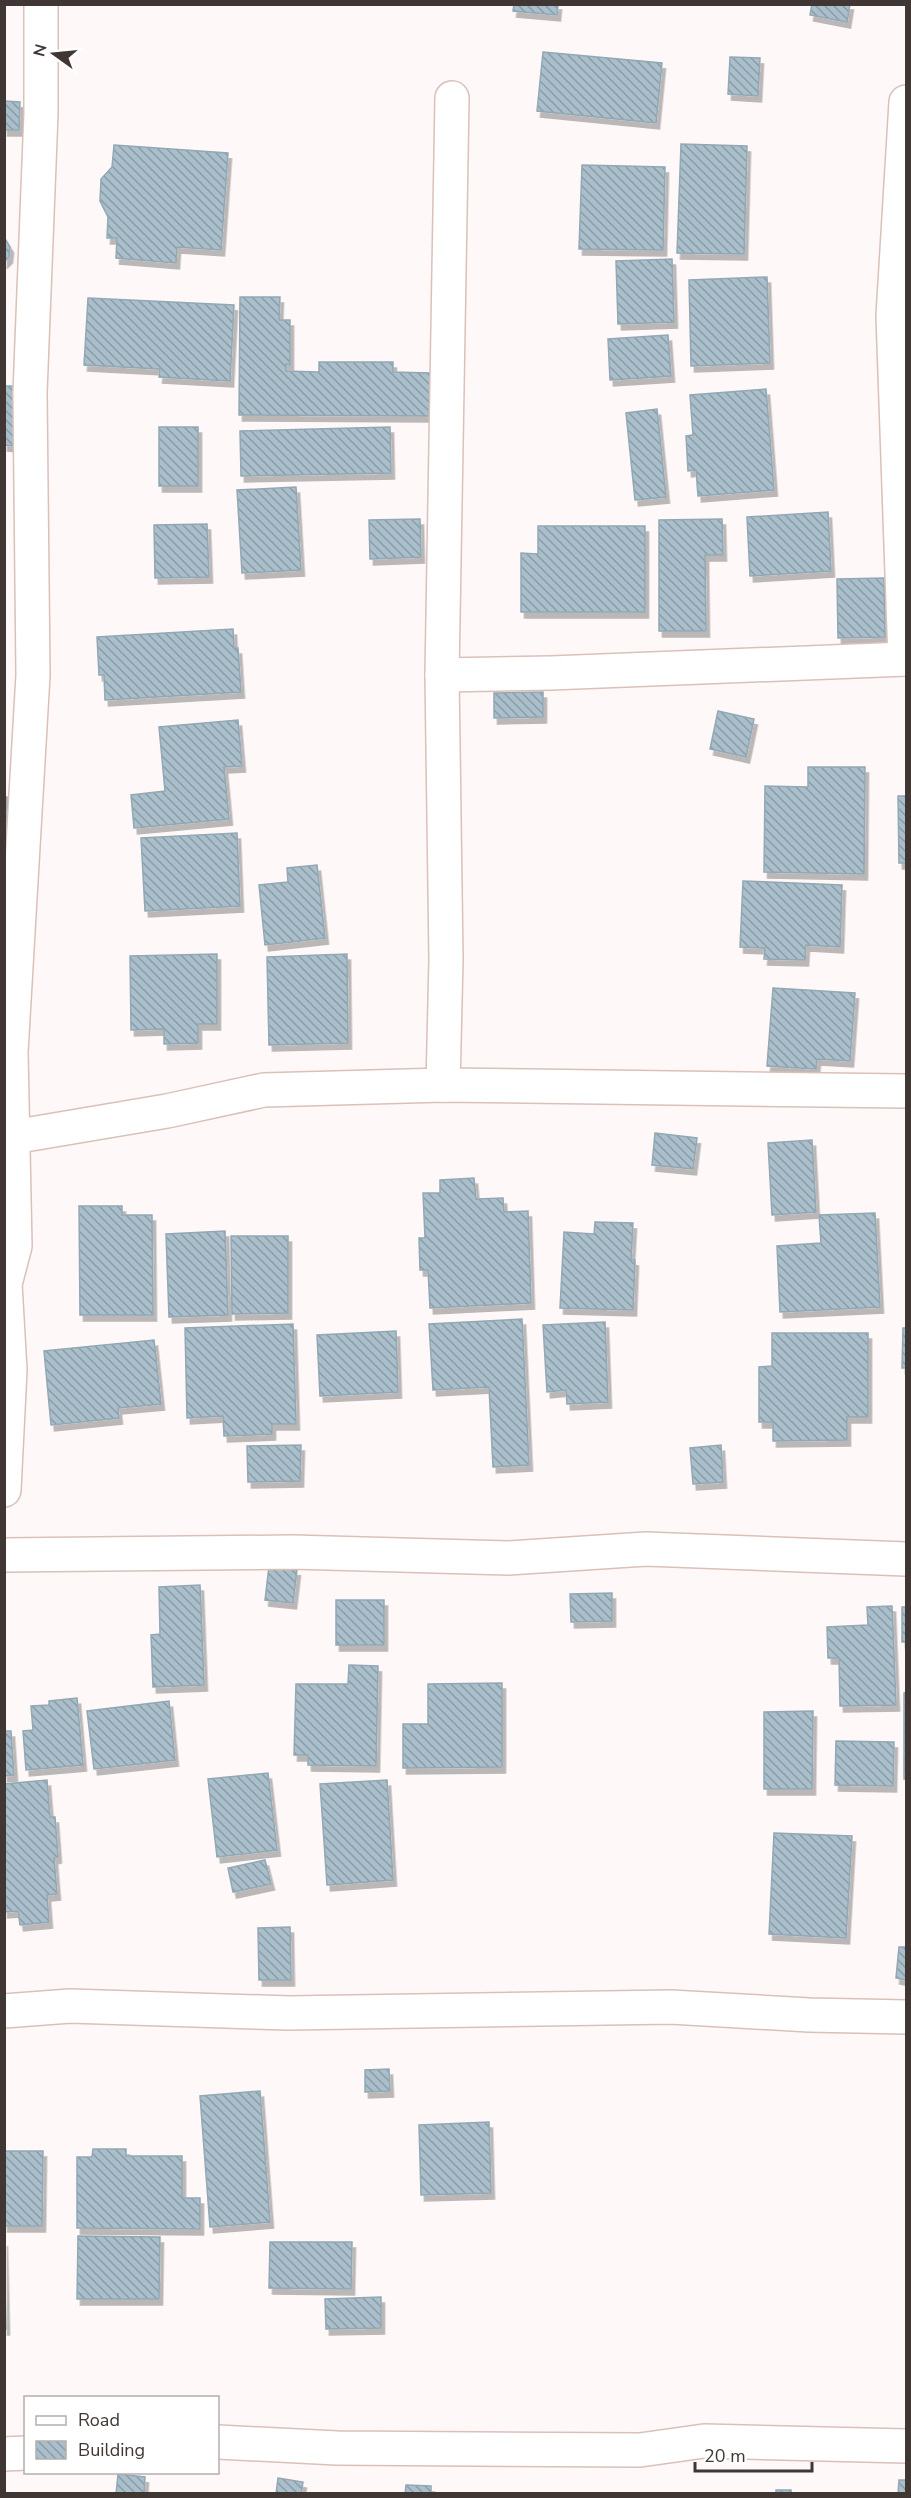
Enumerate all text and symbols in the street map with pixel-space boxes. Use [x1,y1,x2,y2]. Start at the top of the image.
north arrow [24,24,84,84]
text: N [28,42,53,59]
legend [24,2396,219,2474]
text: Road [78,2408,120,2432]
scale bar [695,2435,812,2473]
text: Building [78,2438,145,2462]
text: 20 m [704,2444,746,2468]

